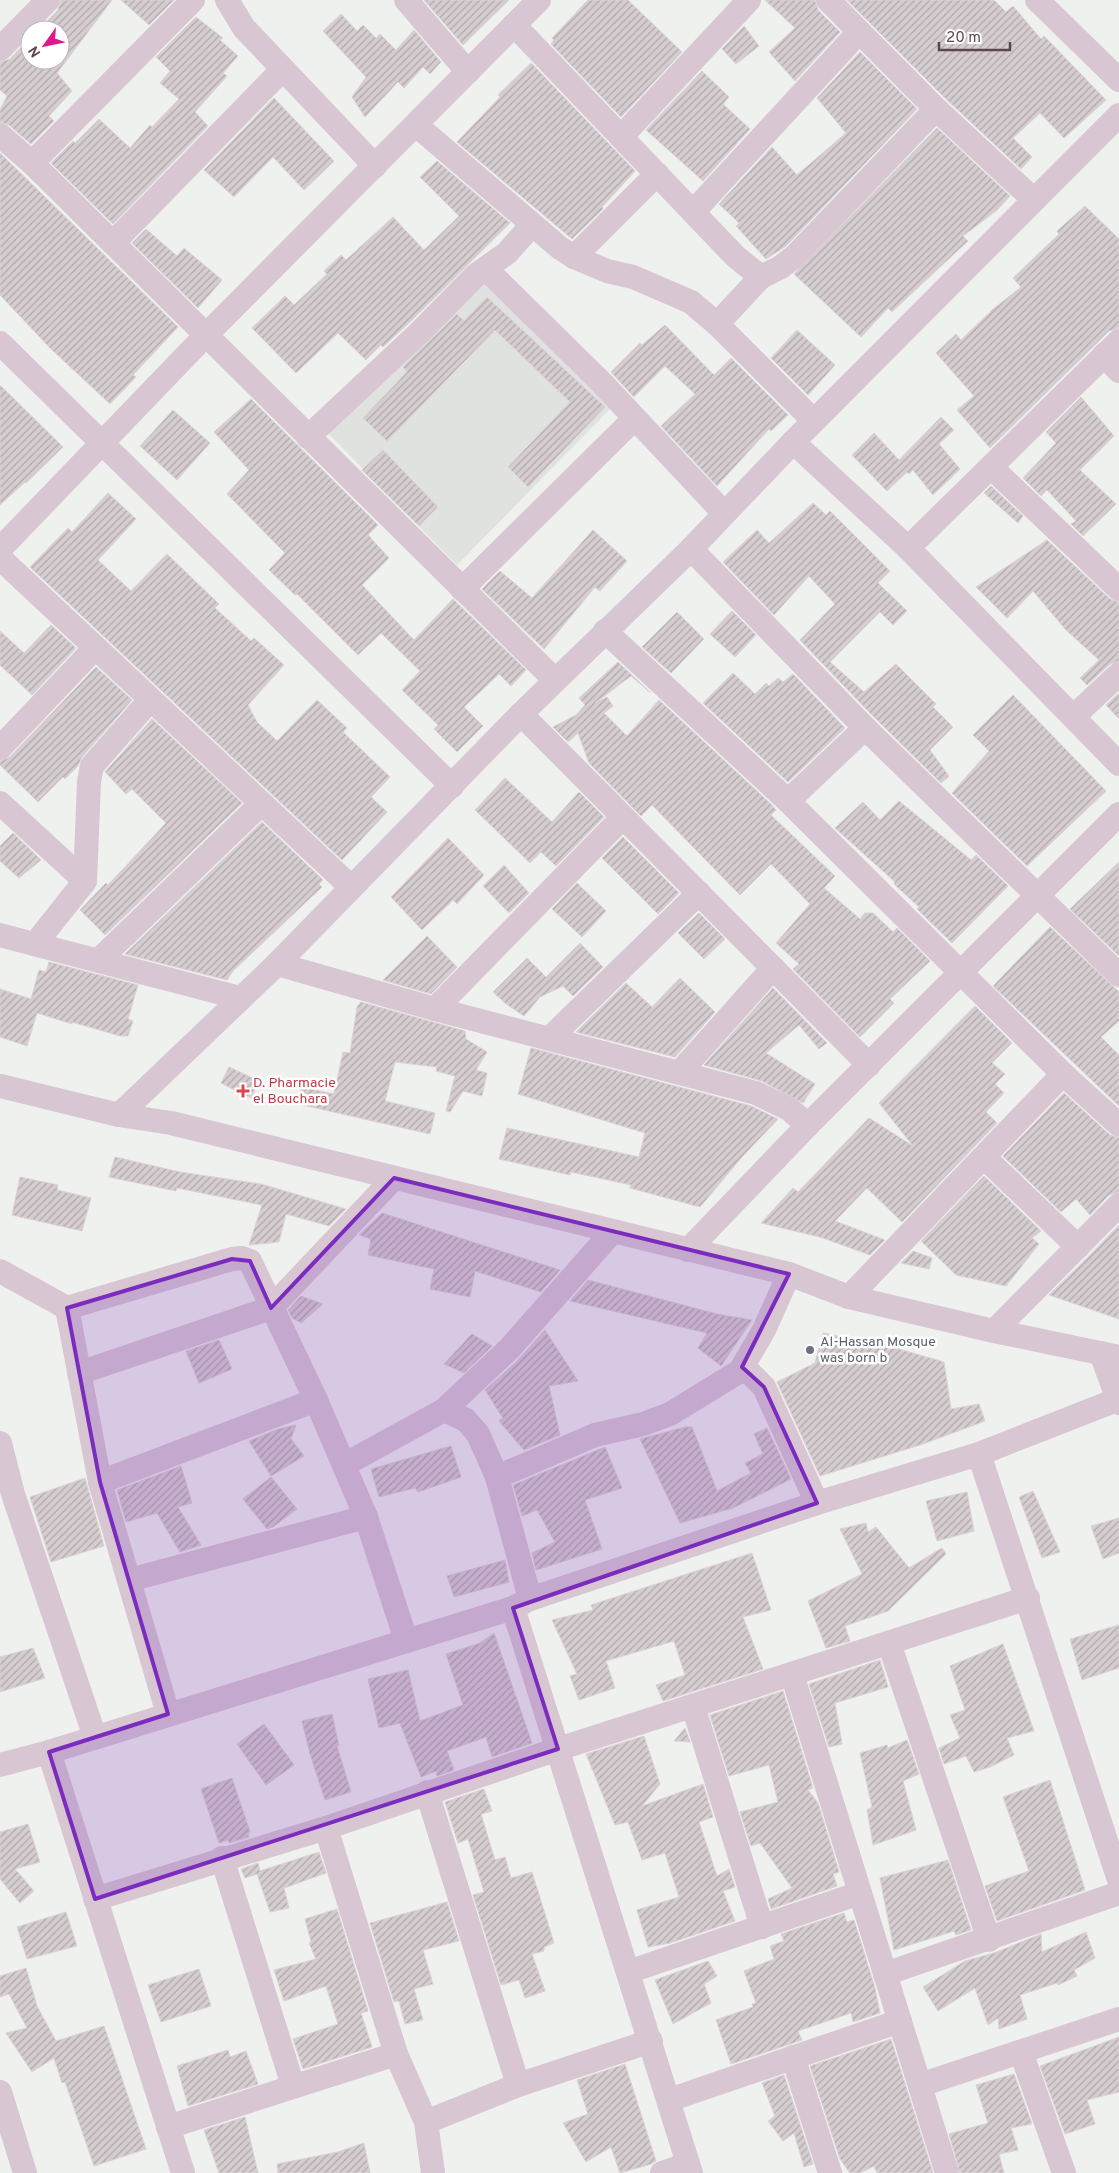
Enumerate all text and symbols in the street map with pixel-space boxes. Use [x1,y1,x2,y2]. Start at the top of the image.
north arrow [20,20,70,70]
scale bar [939,20,1010,52]
text: 20 m [946,29,981,48]
text: N [25,42,45,60]
place label: D. Pharmacie el Bouchara [253,1075,336,1108]
marker: D. Pharmacie el Bouchara [237,1085,249,1097]
place label: Al-Hassan Mosque was born b [820,1334,936,1367]
marker: Al-Hassan Mosque was born b [804,1344,816,1356]

